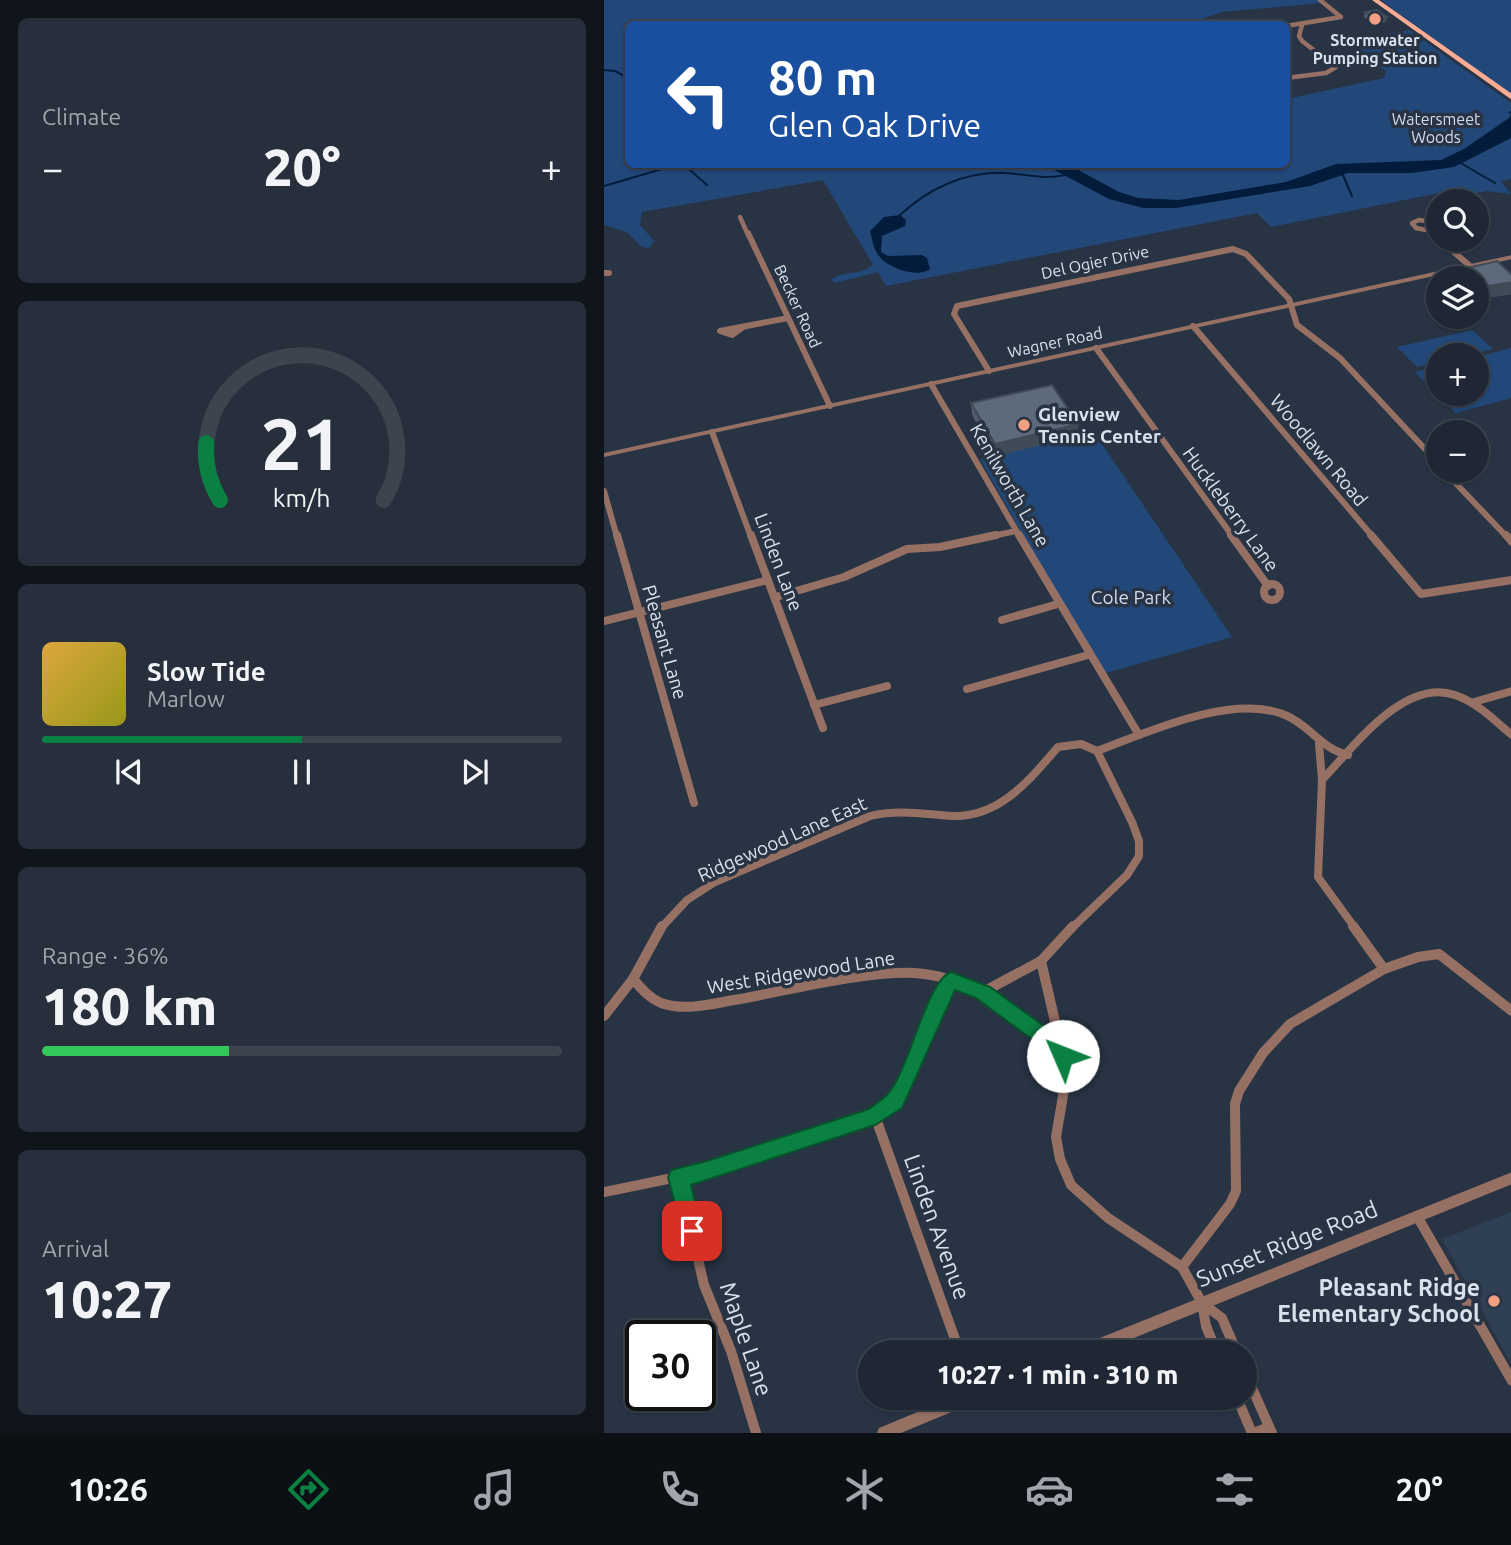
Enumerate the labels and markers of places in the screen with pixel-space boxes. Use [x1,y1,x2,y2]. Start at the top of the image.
marker: Stormwater Pumping Station [1367,11,1383,27]
place label: Stormwater Pumping Station [1313,31,1437,67]
place label: Glenview Tennis Center [1038,403,1161,447]
marker: Glenview Tennis Center [1016,417,1032,433]
pin [662,1201,722,1261]
place label: Pleasant Ridge Elementary School [1277,1275,1480,1326]
marker: Pleasant Ridge Elementary School [1486,1293,1502,1309]

